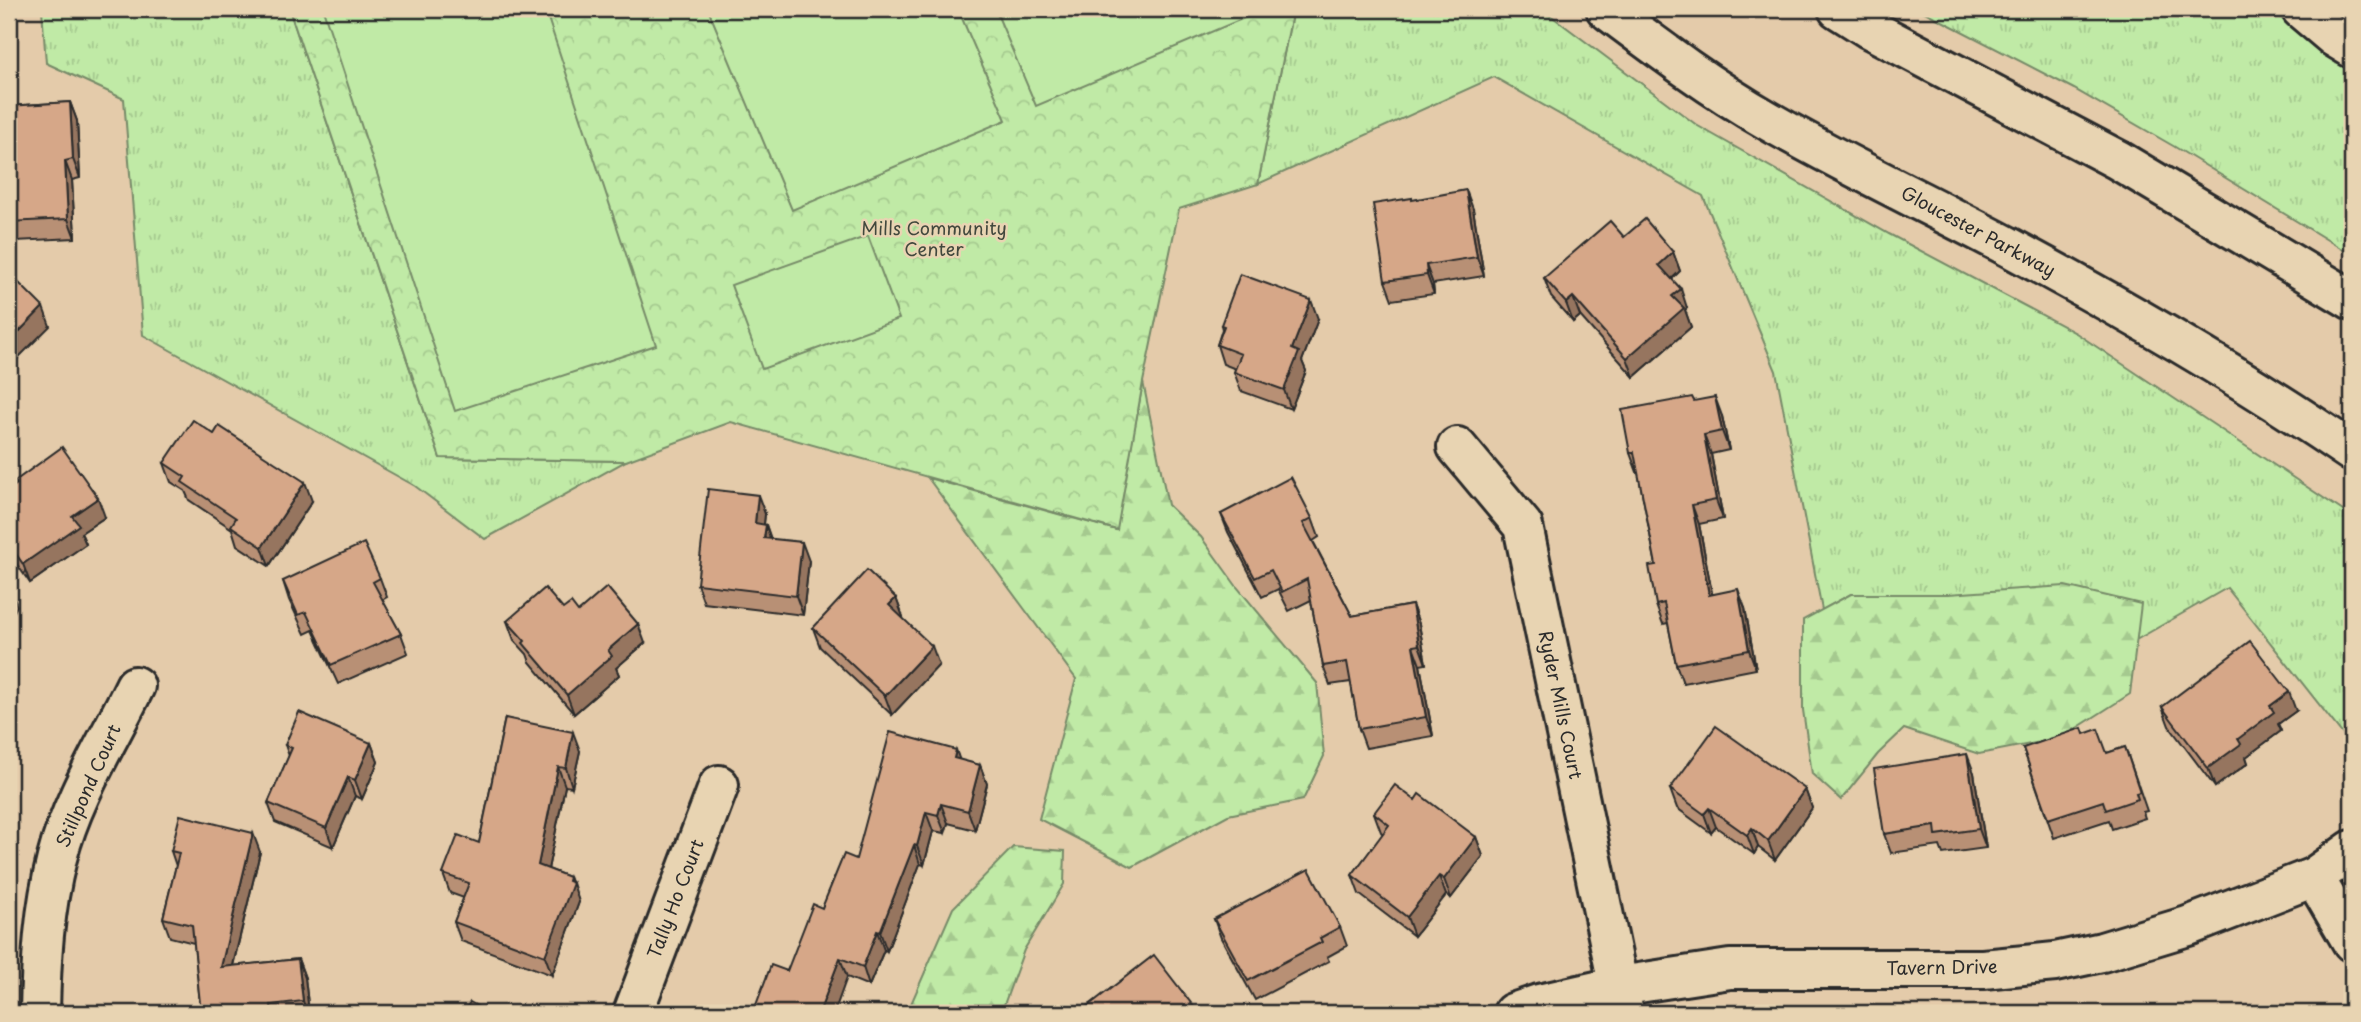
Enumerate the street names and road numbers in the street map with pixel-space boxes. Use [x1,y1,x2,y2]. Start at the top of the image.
street label: Gloucester Parkway [1897,178,2061,283]
street label: Ryder Mills Court [1533,628,1590,781]
street label: Stillpond Court [48,720,127,851]
street label: Tally Ho Court [639,835,710,962]
street label: Tavern Drive [1886,952,1998,981]

